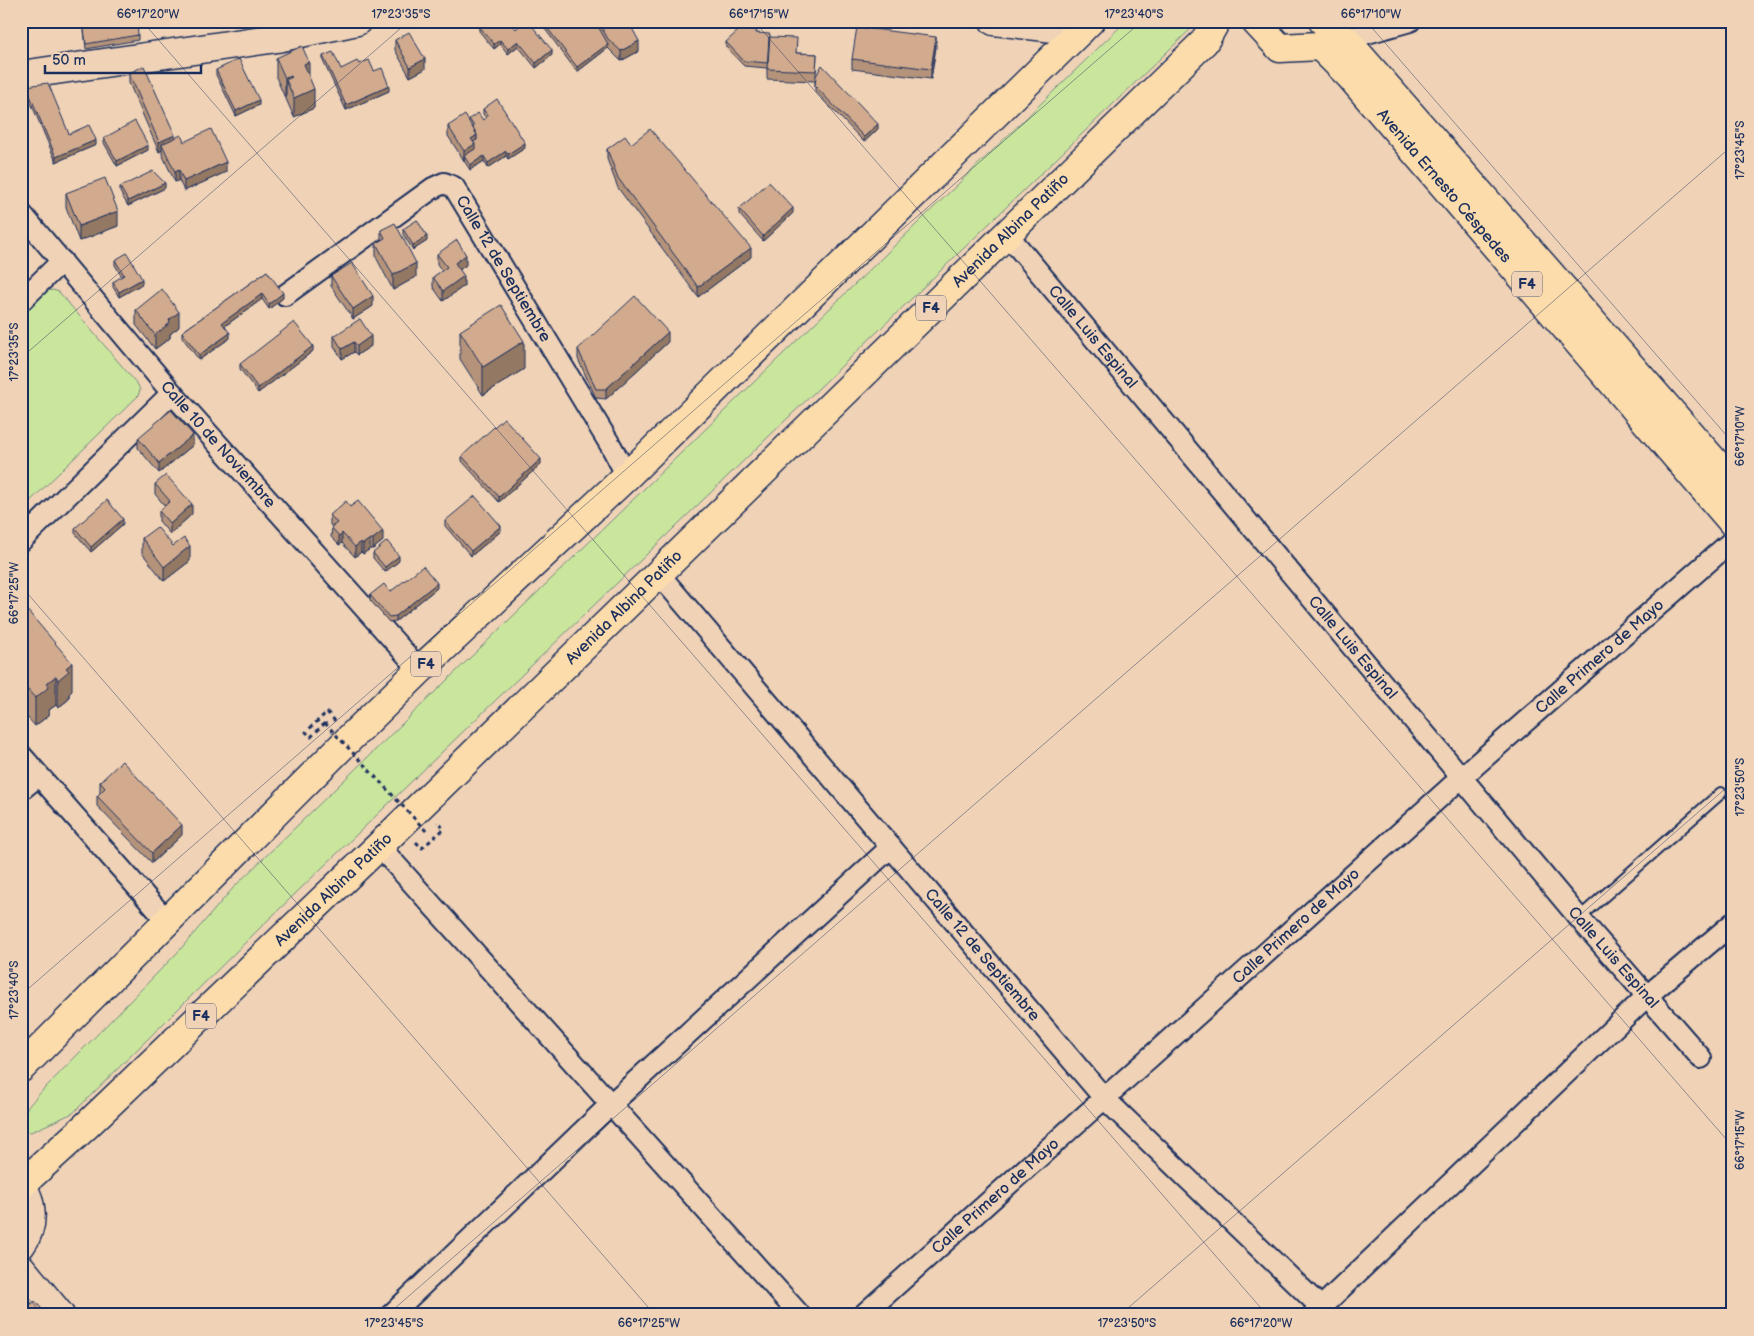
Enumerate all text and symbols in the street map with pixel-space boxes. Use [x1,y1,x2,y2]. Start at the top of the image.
text: 66°17'20"W [117,7,179,22]
text: 17°23'35"S [372,7,430,22]
text: 66°17'15"W [729,7,789,22]
text: 17°23'40"S [1104,7,1164,22]
text: 66°17'10"W [1341,7,1401,22]
scale bar [45,42,201,74]
text: 50 m [52,51,86,70]
street label: Avenida Ernesto Céspedes [1373,105,1515,267]
text: 17°23'45"S [1733,121,1748,179]
street label: Avenida Albina Patiño [948,169,1073,292]
street label: Calle 12 de Septiembre [452,192,555,346]
road number: F4 [1512,272,1542,296]
street label: Calle Luis Espinal [1044,281,1142,392]
road number: F4 [916,296,946,320]
text: 17°23'35"S [7,323,22,381]
street label: Calle 10 de Noviembre [157,377,280,512]
text: 66°17'10"W [1733,406,1748,466]
street label: Avenida Albina Patiño [562,546,686,668]
text: 66°17'25"W [7,562,22,624]
street label: Calle Luis Espinal [1304,592,1401,703]
street label: Calle Primero de Mayo [1532,595,1668,718]
road number: F4 [411,652,441,676]
text: 17°23'50"S [1733,758,1748,816]
street label: Avenida Albina Patiño [271,829,396,950]
street label: Calle Primero de Mayo [1229,864,1363,988]
street label: Calle 12 de Septiembre [921,885,1044,1025]
street label: Calle Luis Espinal [1564,903,1663,1012]
text: 17°23'40"S [7,960,22,1020]
road number: F4 [186,1004,216,1028]
text: 66°17'15"W [1733,1110,1748,1170]
street label: Calle Primero de Mayo [928,1134,1063,1258]
text: 17°23'45"S [365,1316,423,1331]
text: 66°17'25"W [618,1316,680,1331]
text: 17°23'50"S [1098,1316,1156,1331]
text: 66°17'20"W [1230,1316,1292,1331]

